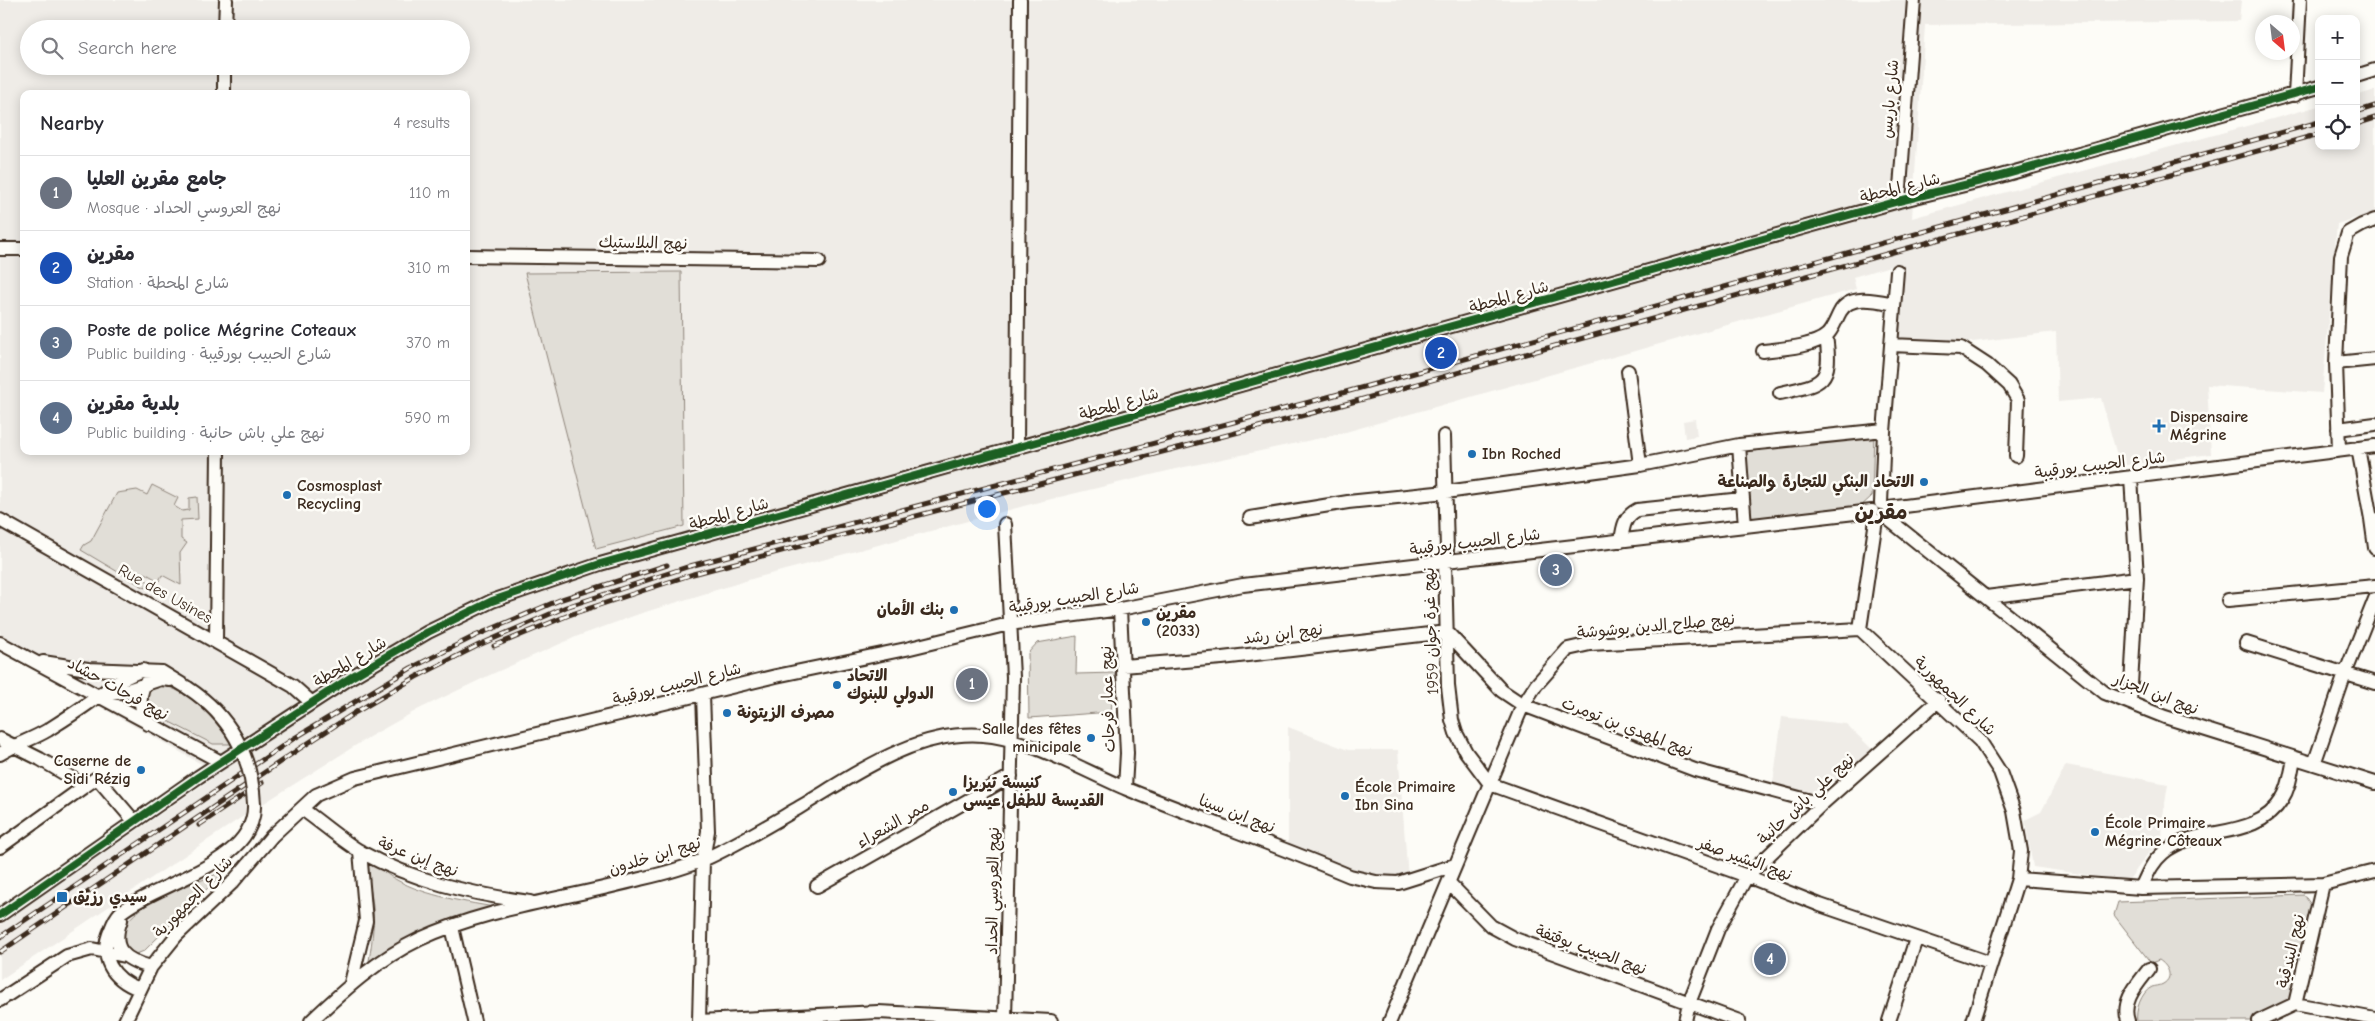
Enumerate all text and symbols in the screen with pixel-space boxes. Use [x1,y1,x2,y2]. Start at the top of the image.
north arrow [2255,15,2300,60]
map controls [2315,15,2360,150]
button: + [2315,15,2360,60]
search box [20,20,470,75]
icon: search [38,34,66,62]
text: Search here [78,37,177,59]
street label: شارع باريس [1878,59,1904,139]
button: − [2315,60,2360,105]
button: locate [2315,105,2360,150]
text: Nearby [40,111,104,135]
text: 4 results [393,114,450,132]
text: جامع مقرين العليا [87,168,226,190]
street label: شارع المحطة [1858,169,1942,209]
text: 1 [53,184,59,202]
text: 110 m [409,184,450,202]
text: Mosque · نهج العروسي الحداد [87,199,281,217]
street label: نهج البلاستيك [598,233,688,254]
text: مقرين [87,243,135,265]
text: 2 [52,259,60,277]
text: 310 m [407,259,450,277]
text: Station · شارع المحطة [87,274,229,292]
street label: شارع المحطة [1467,277,1551,319]
text: Poste de police Mégrine Coteaux [87,319,356,341]
text: 3 [52,334,60,352]
text: 370 m [406,334,450,352]
pin: 2 [1425,334,1457,372]
text: Public building · شارع الحبيب بورقيبة [87,345,331,363]
street label: شارع المحطة [1077,384,1161,426]
text: بلدية مقرين [87,393,180,415]
place label: Dispensaire Mégrine [2170,408,2248,444]
text: 4 [52,409,60,427]
text: 590 m [405,409,450,427]
marker: Dispensaire Mégrine [2152,419,2166,433]
text: Public building · نهج علي باش حانبة [87,424,325,442]
place label: Ibn Roched [1482,445,1561,463]
marker: Ibn Roched [1466,448,1478,460]
street label: شارع الحبيب بورقيبة [2034,448,2167,484]
place label: الاتحاد البنكي للتجارة والصناعة [1717,473,1914,496]
marker: الاتحاد البنكي للتجارة والصناعة [1918,476,1930,488]
place label: Cosmosplast Recycling [297,477,383,513]
marker: Cosmosplast Recycling [281,489,293,501]
street label: شارع المحطة [687,494,771,536]
your location [974,496,1000,522]
district label: مقرين [1855,500,1907,525]
street label: شارع الحبيب بورقيبة [1409,525,1542,561]
pin: 3 [1540,551,1572,589]
street label: Rue des Usines [115,561,215,627]
street label: نهج غرة جوان 1959 [1420,567,1443,695]
street label: شارع الحبيب بورقيبة [1008,579,1141,619]
place label: بنك الأمان [877,598,944,619]
marker: بنك الأمان [948,604,960,616]
place label: مقرين (2033) [1156,604,1200,640]
street label: نهج صلاح الدين بوشوشة [1576,610,1736,643]
marker: مقرين (2033) [1140,616,1152,628]
street label: نهج ابن رشد [1242,620,1324,649]
street label: شارع المحطة [310,633,391,693]
street label: نهج عمار فرحات [1097,645,1120,753]
street label: شارع الجمهورية [1909,653,1999,741]
street label: نهج فرحات حشاد [64,654,172,725]
street label: شارع الحبيب بورقيبة [611,659,744,711]
pin: 1 [956,665,988,703]
place label: الاتحاد الدولي للبنوك [847,667,934,708]
street label: نهج ابن الجزار [2109,669,2201,719]
marker: الاتحاد الدولي للبنوك [831,679,843,691]
street label: نهج المهدي بن تومرت [1558,694,1695,762]
place label: مصرف الزيتونة [737,704,835,724]
marker: مصرف الزيتونة [721,707,733,719]
place label: Salle des fêtes minicipale [982,720,1081,756]
marker: Salle des fêtes minicipale [1085,732,1097,744]
street label: نهج علي باش حانبة [1754,750,1861,852]
place label: Caserne de Sidi Rézig [54,752,131,788]
marker: Caserne de Sidi Rézig [135,764,147,776]
place label: كنيسة تيريزا القديسة للطفل عيسى [963,774,1104,811]
place label: École Primaire Ibn Sina [1355,777,1456,814]
marker: كنيسة تيريزا القديسة للطفل عيسى [947,786,959,798]
marker: École Primaire Ibn Sina [1339,790,1351,802]
street label: نهج ابن سينا [1196,791,1278,838]
street label: ممر الشعراء [854,796,932,852]
place label: École Primaire Mégrine Côteaux [2105,813,2222,850]
marker: École Primaire Mégrine Côteaux [2089,826,2101,838]
street label: نهج العروسي الحداد [983,827,1008,955]
street label: نهج ابن خلدون [607,833,704,880]
street label: نهج البشير صفر [1693,833,1795,885]
street label: نهج إبن عرفة [375,834,461,881]
street label: شارع الجمهورية [150,853,238,943]
place label: سيدي رزيق [73,888,147,909]
marker: سيدي رزيق [55,890,69,904]
street label: نهج البندقية [2274,912,2309,990]
street label: نهج الحبيب بوقتفة [1533,922,1649,979]
pin: 4 [1754,940,1786,978]

